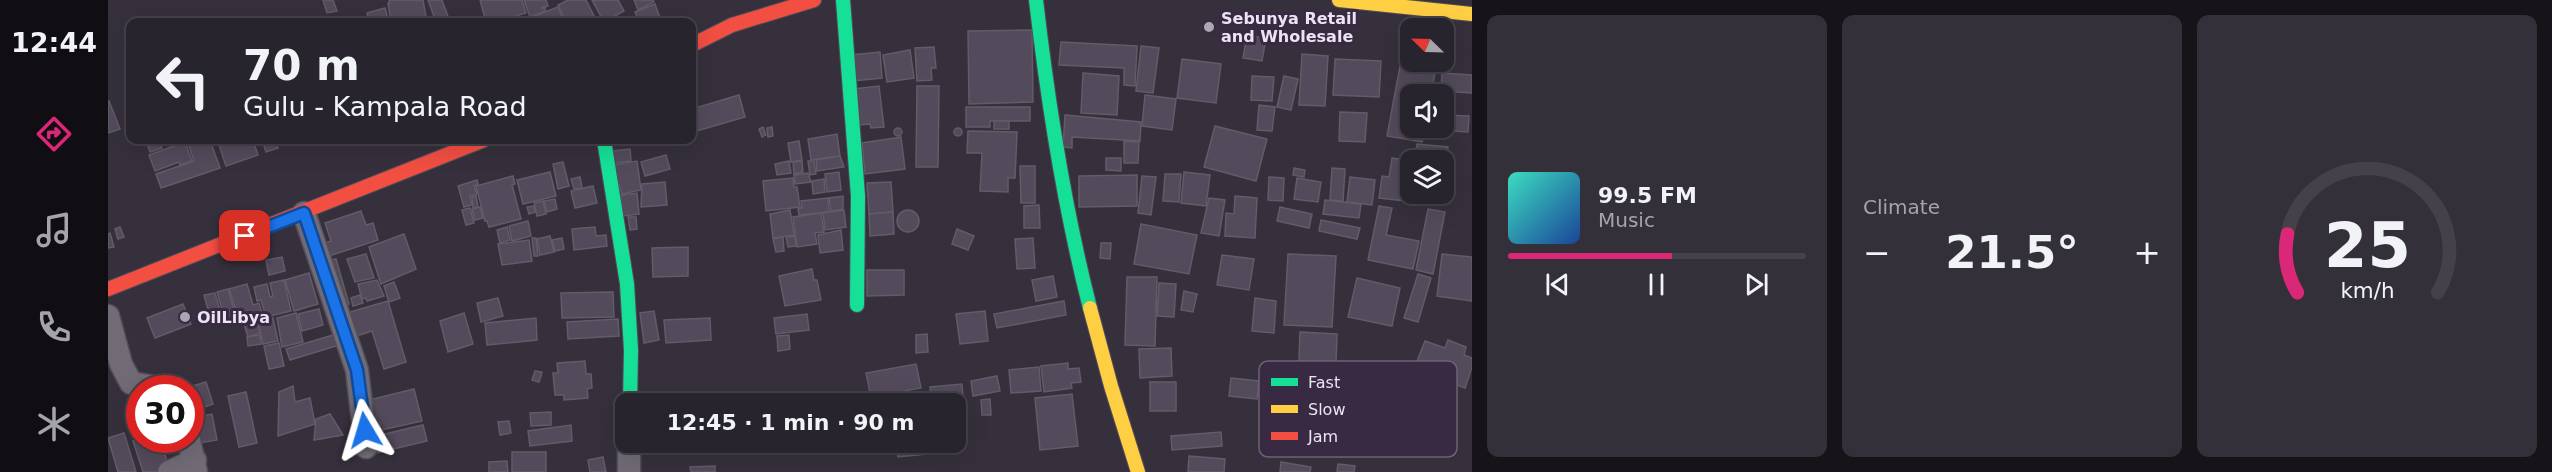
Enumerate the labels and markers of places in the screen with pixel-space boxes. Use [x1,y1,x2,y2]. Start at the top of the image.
place label: Sebunya Retail and Wholesale [1221,9,1357,46]
marker: Sebunya Retail and Wholesale [1202,20,1216,34]
pin [219,210,270,261]
place label: OilLibya [197,308,270,327]
marker: OilLibya [178,310,192,324]

